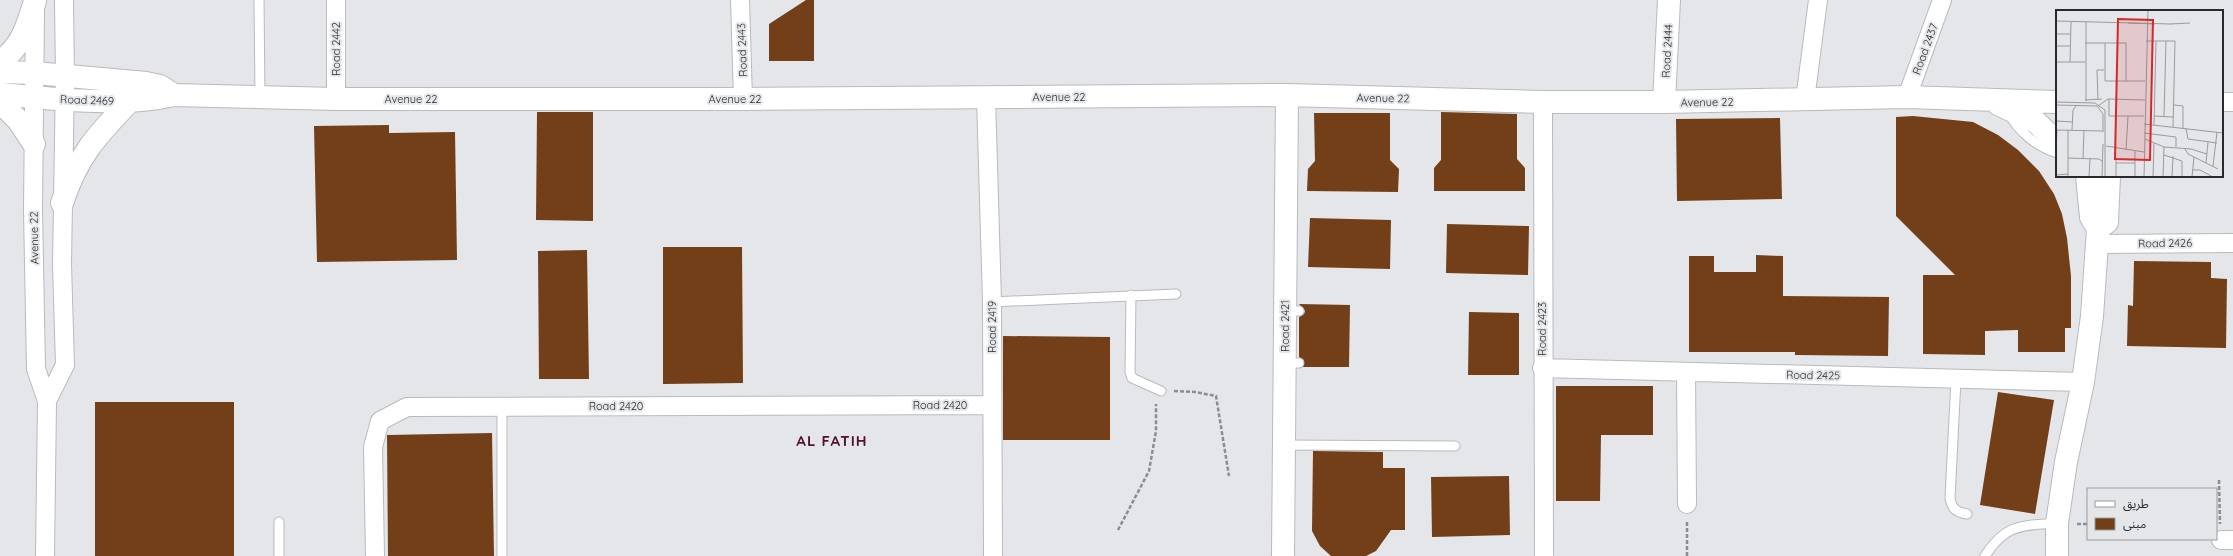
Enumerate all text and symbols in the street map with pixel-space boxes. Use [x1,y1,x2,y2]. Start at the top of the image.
inset map [2056,10,2223,177]
street label: Road 2437 [1909,21,1941,77]
street label: Road 2442 [329,22,343,76]
street label: Road 2443 [734,23,750,77]
street label: Road 2444 [1659,24,1675,78]
street label: Avenue 22 [1033,90,1085,104]
street label: Avenue 22 [1356,91,1410,105]
street label: Road 2469 [60,92,114,108]
street label: Avenue 22 [385,92,437,106]
street label: Avenue 22 [709,92,761,106]
street label: Avenue 22 [1680,95,1734,109]
street label: Avenue 22 [27,211,41,265]
street label: Road 2426 [2138,236,2192,250]
street label: Road 2421 [1278,300,1292,352]
street label: Road 2419 [985,301,999,353]
street label: Road 2423 [1535,302,1549,356]
street label: Road 2425 [1786,368,1840,382]
street label: Road 2420 [913,398,967,412]
street label: Road 2420 [589,399,643,413]
district label: AL FATIH [796,431,868,450]
legend [2087,488,2217,540]
text: طريق [2123,496,2149,512]
text: مبنى [2123,516,2146,531]

